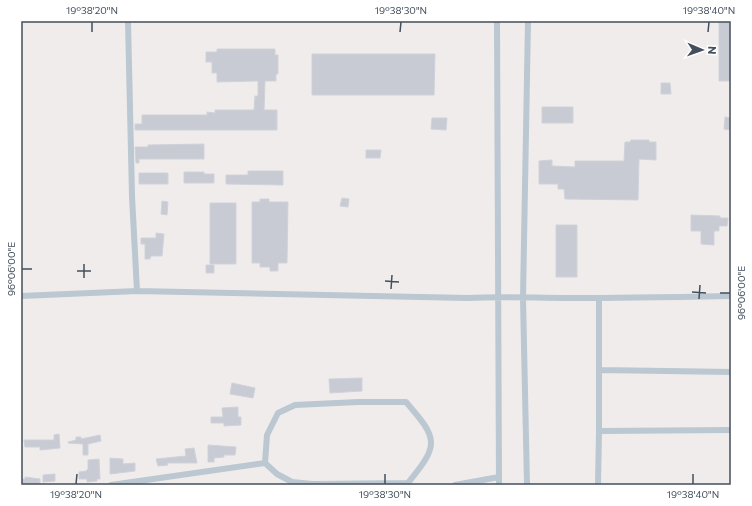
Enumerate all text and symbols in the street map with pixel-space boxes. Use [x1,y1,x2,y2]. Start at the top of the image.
text: 19°38'20"N [66,4,118,16]
text: 19°38'30"N [375,4,427,16]
text: 19°38'40"N [683,4,735,16]
north arrow [682,30,722,70]
text: N [706,46,719,55]
text: 96°06'00"E [5,242,17,296]
text: 96°06'00"E [735,266,747,320]
text: 19°38'20"N [50,488,102,500]
text: 19°38'30"N [359,488,411,500]
text: 19°38'40"N [667,488,719,500]

